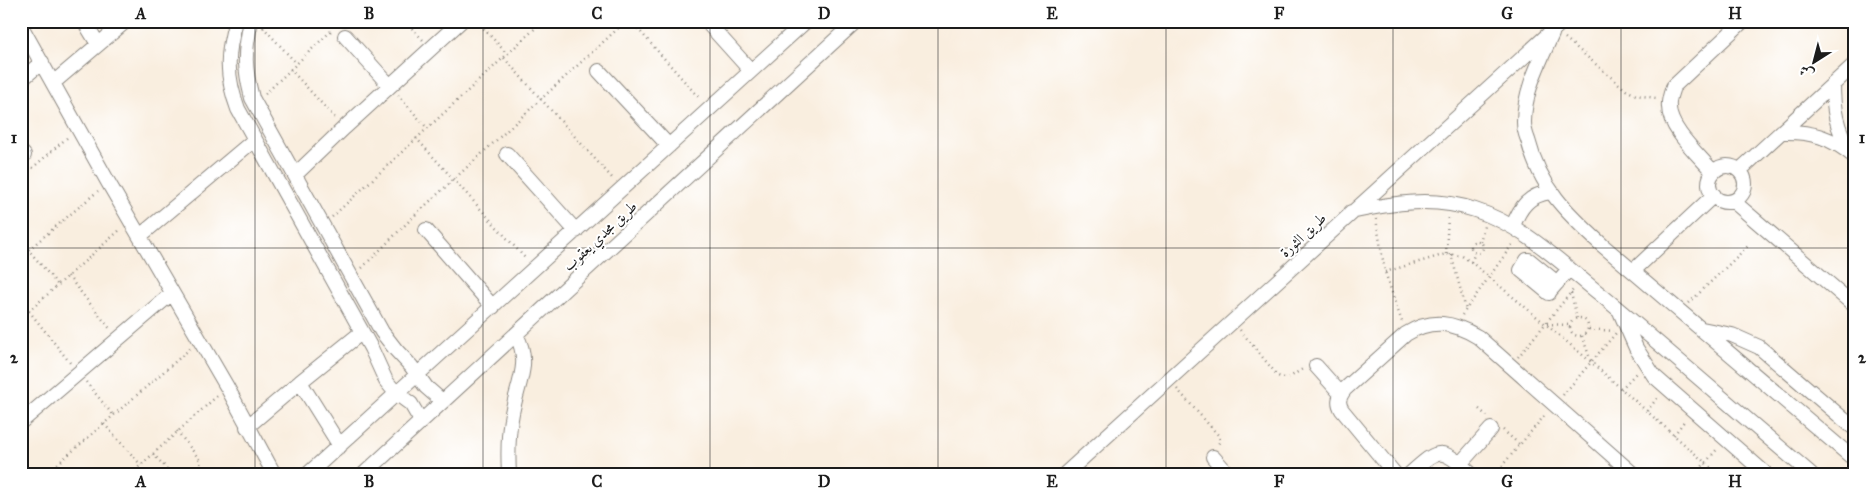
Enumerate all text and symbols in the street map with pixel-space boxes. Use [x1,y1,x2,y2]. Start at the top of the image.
text: A [135,4,147,23]
text: B [364,4,374,23]
text: C [592,4,603,23]
text: D [818,4,831,23]
text: E [1046,4,1058,23]
text: F [1274,4,1285,23]
text: G [1501,4,1513,23]
text: H [1728,4,1742,23]
north arrow [1788,38,1838,88]
text: ش [1796,61,1817,83]
text: 1 [11,128,18,147]
text: 1 [1859,128,1866,147]
street label: طريق مجدي يعقوب [559,197,643,277]
street label: طريق الثورة [1276,209,1331,262]
text: 2 [10,348,19,367]
text: 2 [1858,348,1867,367]
text: A [135,472,147,491]
text: B [364,472,374,491]
text: C [592,472,603,491]
text: D [818,472,831,491]
text: E [1046,472,1058,491]
text: F [1274,472,1285,491]
text: G [1501,472,1513,491]
text: H [1728,472,1742,491]

